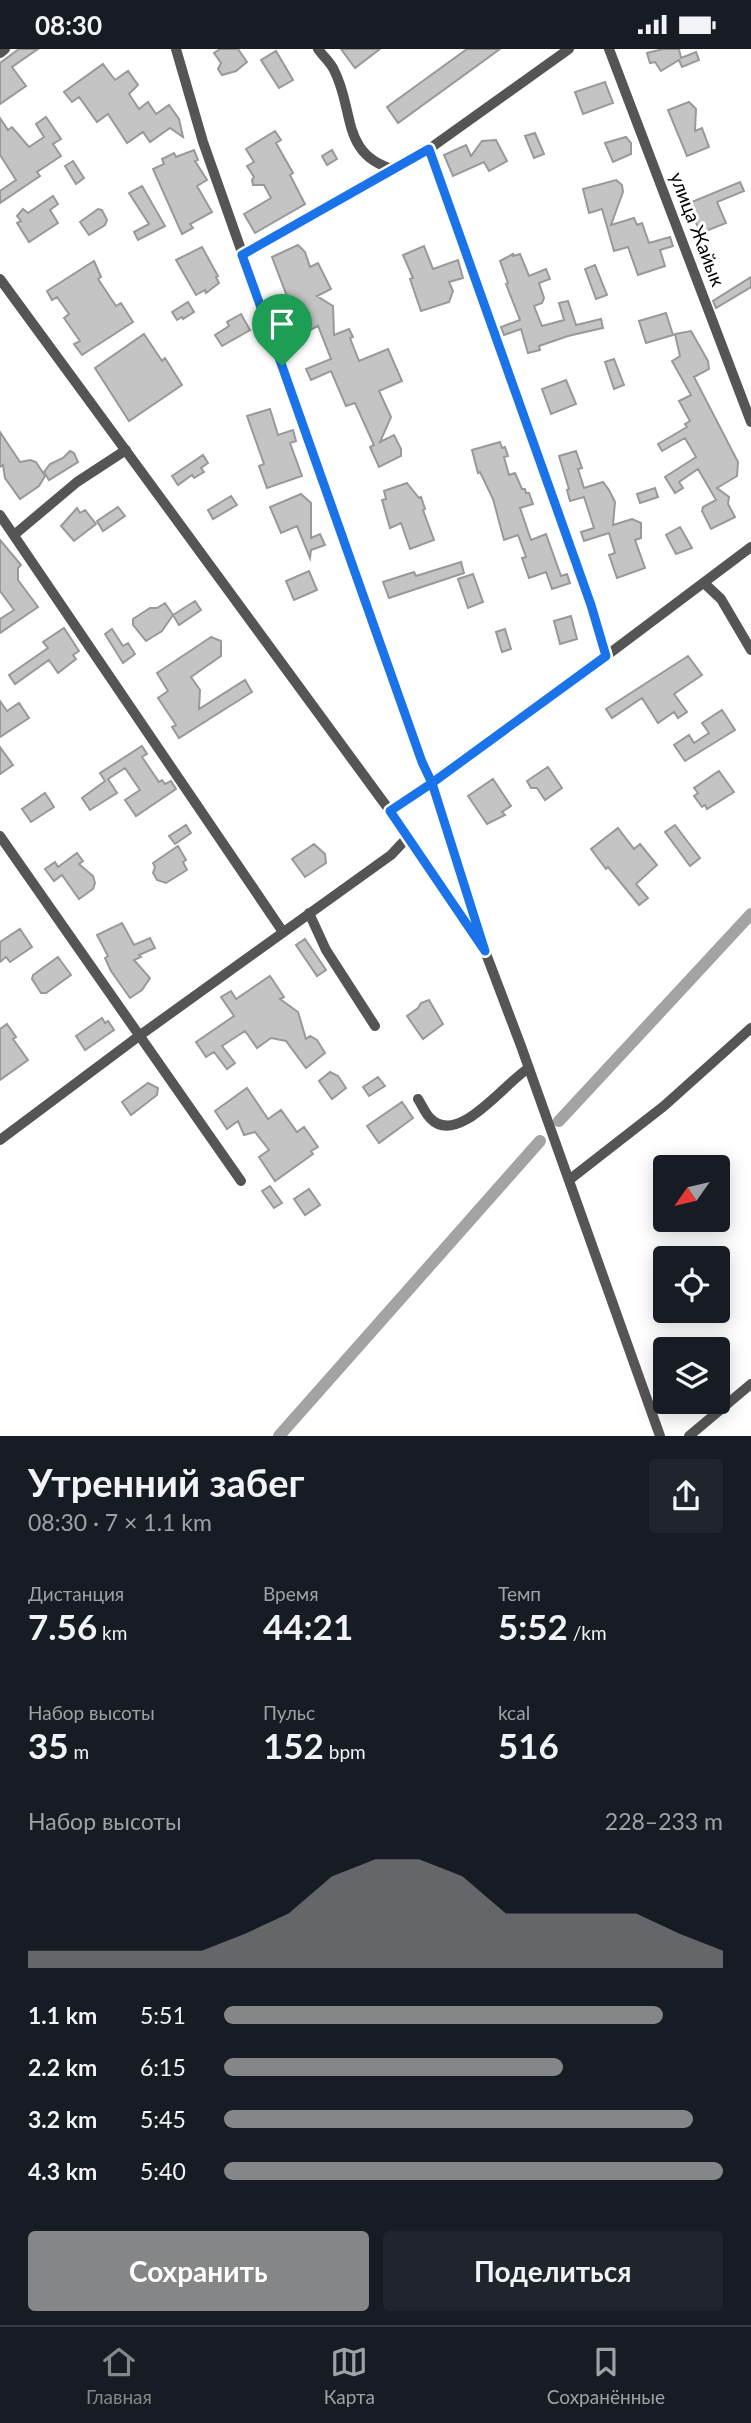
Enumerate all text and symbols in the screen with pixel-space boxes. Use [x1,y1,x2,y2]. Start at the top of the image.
text: 08:30 [35,9,102,41]
street label: улица Жайык [666,169,730,289]
pin [252,294,312,366]
icon: arrive [263,305,301,343]
north arrow [653,1155,730,1232]
map controls [653,1155,730,1414]
button: locate [653,1246,730,1323]
button: layers [653,1337,730,1414]
text: Утренний забег [28,1459,305,1505]
button: share [649,1459,723,1533]
text: 08:30 · 7 × 1.1 km [28,1508,212,1536]
text: Дистанция [28,1582,124,1605]
text: Время [263,1582,319,1605]
text: Темп [498,1582,541,1605]
text: 7.56 [28,1605,97,1647]
text: 44:21 [263,1605,353,1647]
text: 5:52 [498,1605,568,1647]
text: km [97,1621,127,1644]
text: /km [568,1621,607,1644]
text: Набор высоты [28,1701,155,1724]
text: Пульс [263,1701,315,1724]
text: kcal [498,1701,530,1724]
text: 35 [28,1724,69,1766]
text: 152 [263,1724,324,1766]
text: 516 [498,1724,559,1766]
text: m [69,1740,89,1763]
text: bpm [324,1740,366,1763]
text: Набор высоты [28,1807,182,1835]
text: 228–233 m [605,1807,723,1835]
text: 1.1 km [28,2001,97,2029]
text: 5:51 [140,2001,186,2029]
text: 2.2 km [28,2053,97,2081]
text: 6:15 [140,2053,186,2081]
text: 3.2 km [28,2105,97,2133]
text: 5:45 [140,2105,186,2133]
text: 4.3 km [28,2157,97,2185]
text: 5:40 [140,2157,186,2185]
button: Сохранить [28,2231,369,2311]
button: Поделиться [383,2231,723,2311]
tab: Главная [86,2343,152,2408]
tab: Карта [324,2343,375,2408]
tab: Сохранённые [547,2343,665,2408]

